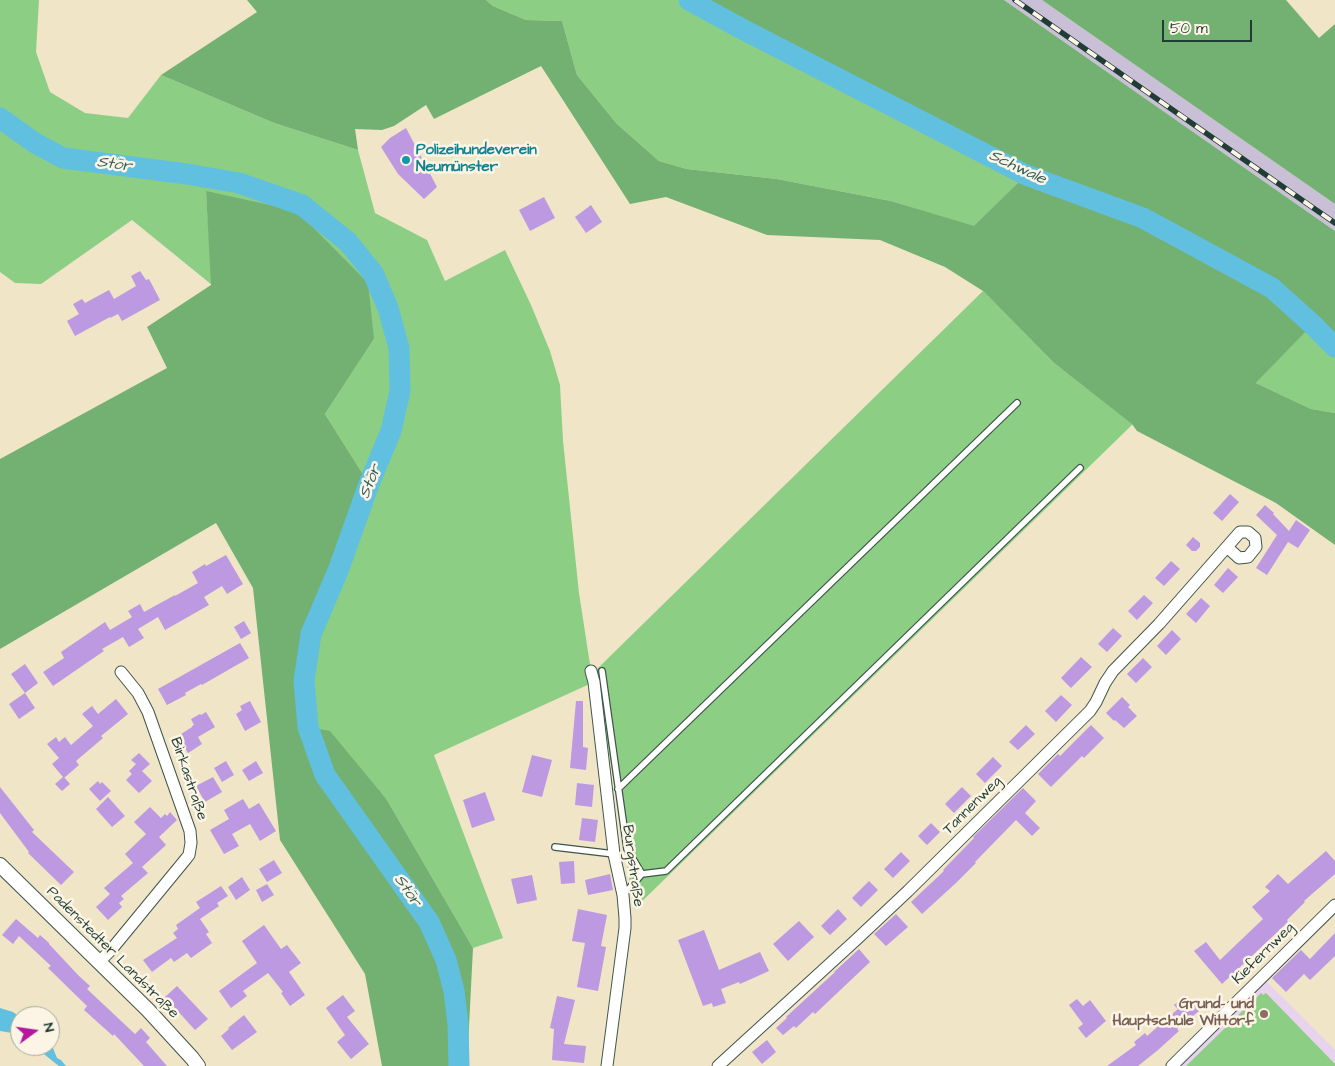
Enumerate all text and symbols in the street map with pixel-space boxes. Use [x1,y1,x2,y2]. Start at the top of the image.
scale bar [1165,10,1255,42]
text: 50 m [1170,18,1208,39]
place label: Polizeihundeverein Neumünster [416,142,537,177]
water label: Schwale [985,146,1049,190]
water label: Stör [96,153,132,177]
marker: Polizeihundeverein Neumünster [400,154,412,166]
water label: Stör [356,462,386,502]
street label: Birkastraße [165,735,211,823]
street label: Tannenweg [940,773,1006,839]
street label: Burgstraße [617,824,647,908]
water label: Stör [389,871,425,911]
street label: Padenstedter Landstraße [42,883,182,1023]
street label: Kiefernweg [1229,919,1299,989]
place label: Grund- und Hauptschule Wittorf [1113,996,1254,1031]
north arrow [10,1006,60,1056]
marker: Grund- und Hauptschule Wittorf [1258,1008,1270,1020]
text: N [38,1021,59,1034]

